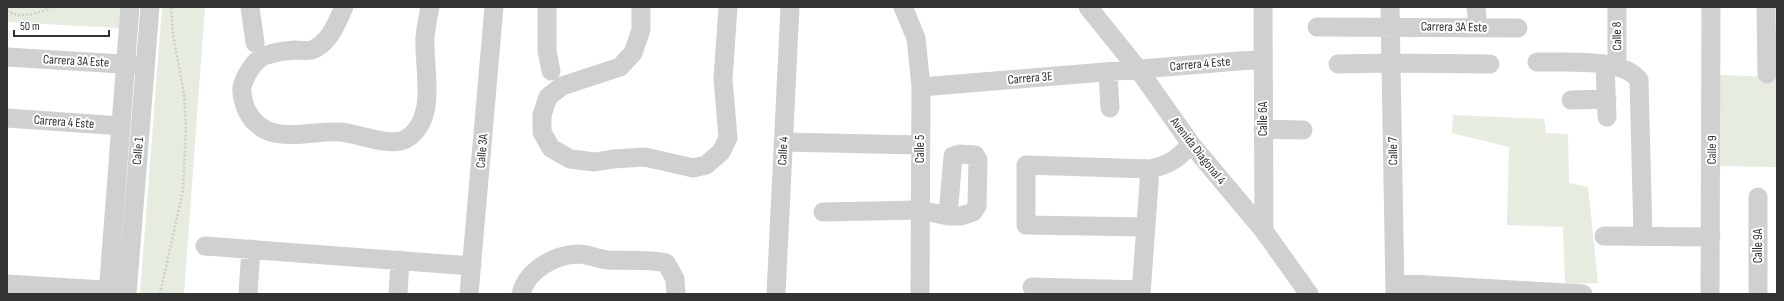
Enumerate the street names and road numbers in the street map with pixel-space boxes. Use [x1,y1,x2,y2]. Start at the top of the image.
street label: Carrera 3A Este [1421,18,1487,36]
street label: Calle 8 [1609,21,1625,51]
street label: Carrera 3A Este [42,51,110,71]
street label: Carrera 4 Este [1169,53,1231,75]
street label: Carrera 3E [1007,68,1053,88]
street label: Calle 6A [1255,101,1271,136]
street label: Carrera 4 Este [33,112,95,132]
street label: Avenida Diagonal 4 [1166,113,1230,188]
street label: Calle 3A [473,133,491,169]
street label: Calle 5 [912,135,928,163]
street label: Calle 9 [1704,135,1720,165]
street label: Calle 1 [129,136,147,166]
street label: Calle 4 [774,136,792,166]
street label: Calle 7 [1385,136,1401,165]
street label: Calle 9A [1750,228,1766,263]

